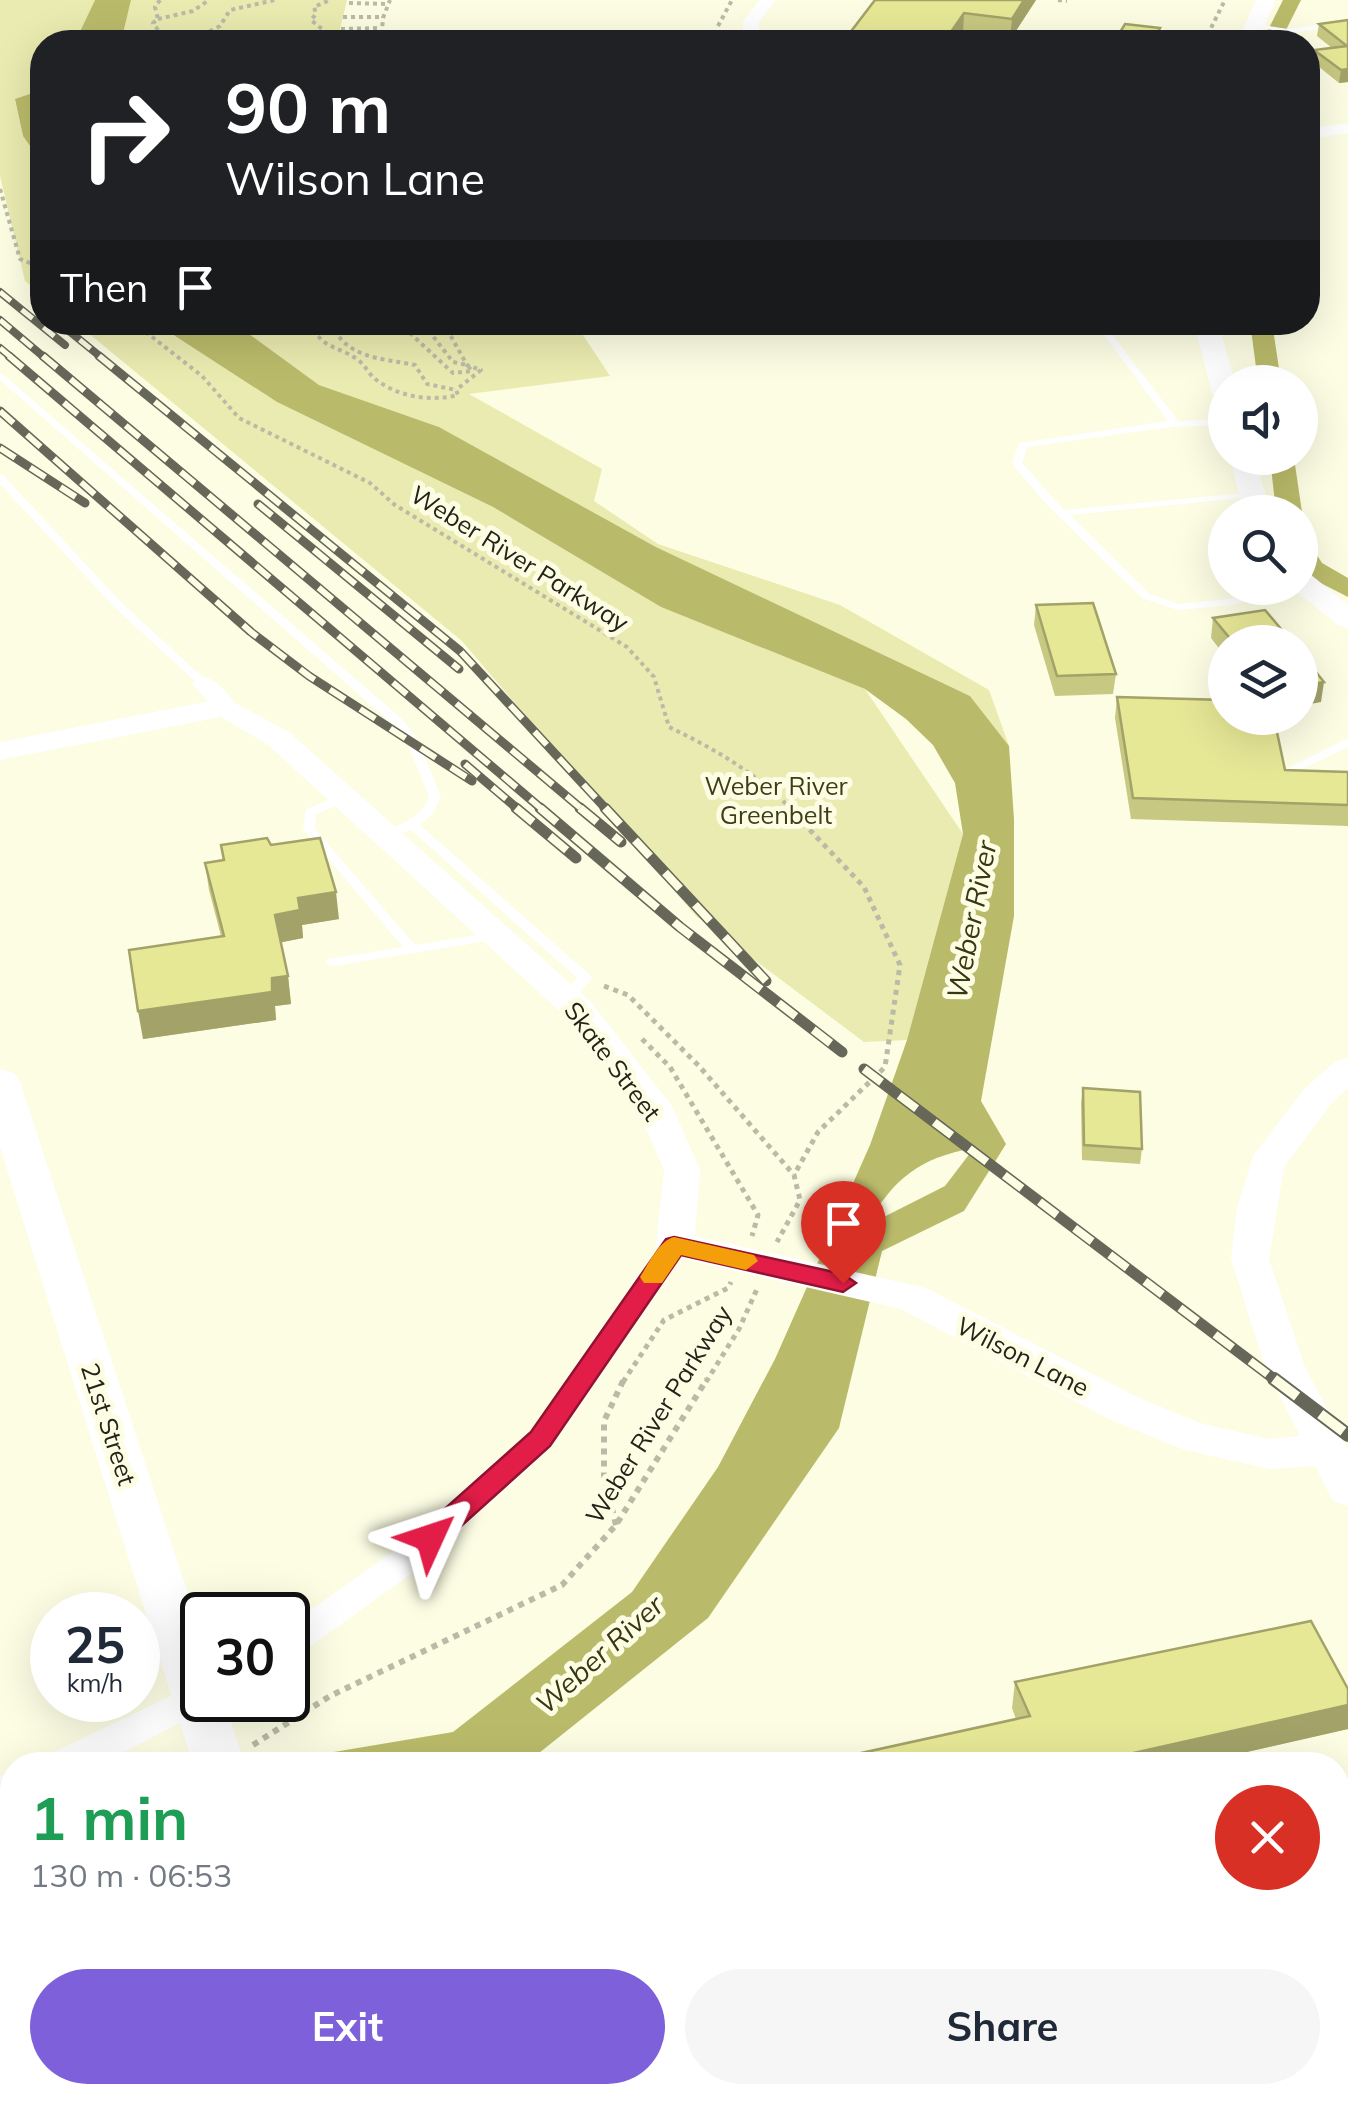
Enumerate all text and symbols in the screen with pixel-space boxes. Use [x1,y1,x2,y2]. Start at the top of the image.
text: 90 m [225,63,391,151]
icon: right [60,70,190,200]
text: Wilson Lane [225,150,485,206]
icon: arrive [168,260,223,315]
text: Then [60,264,148,312]
map controls [1208,365,1318,735]
button: sound [1208,365,1318,475]
street label: Weber River Parkway [405,478,635,638]
button: search [1208,495,1318,605]
button: layers [1208,625,1318,735]
park label: Weber River Greenbelt [704,770,848,830]
water label: Weber River [939,836,1004,1002]
street label: Skate Street [558,995,668,1127]
pin [801,1181,886,1284]
icon: arrive [816,1196,871,1251]
street label: Weber River Parkway [578,1299,738,1529]
street label: Wilson Lane [952,1309,1094,1403]
street label: 21st Street [75,1359,143,1489]
position arrow [378,1486,482,1590]
water label: Weber River [528,1586,672,1721]
speed limit sign: 30 [180,1592,310,1722]
text: 25 [65,1613,125,1676]
text: km/h [67,1667,123,1698]
text: 1 min [30,1780,188,1855]
button: close [1215,1785,1320,1890]
text: 130 m · 06:53 [30,1855,232,1895]
button: Exit [30,1969,665,2084]
button: Share [685,1969,1320,2084]

